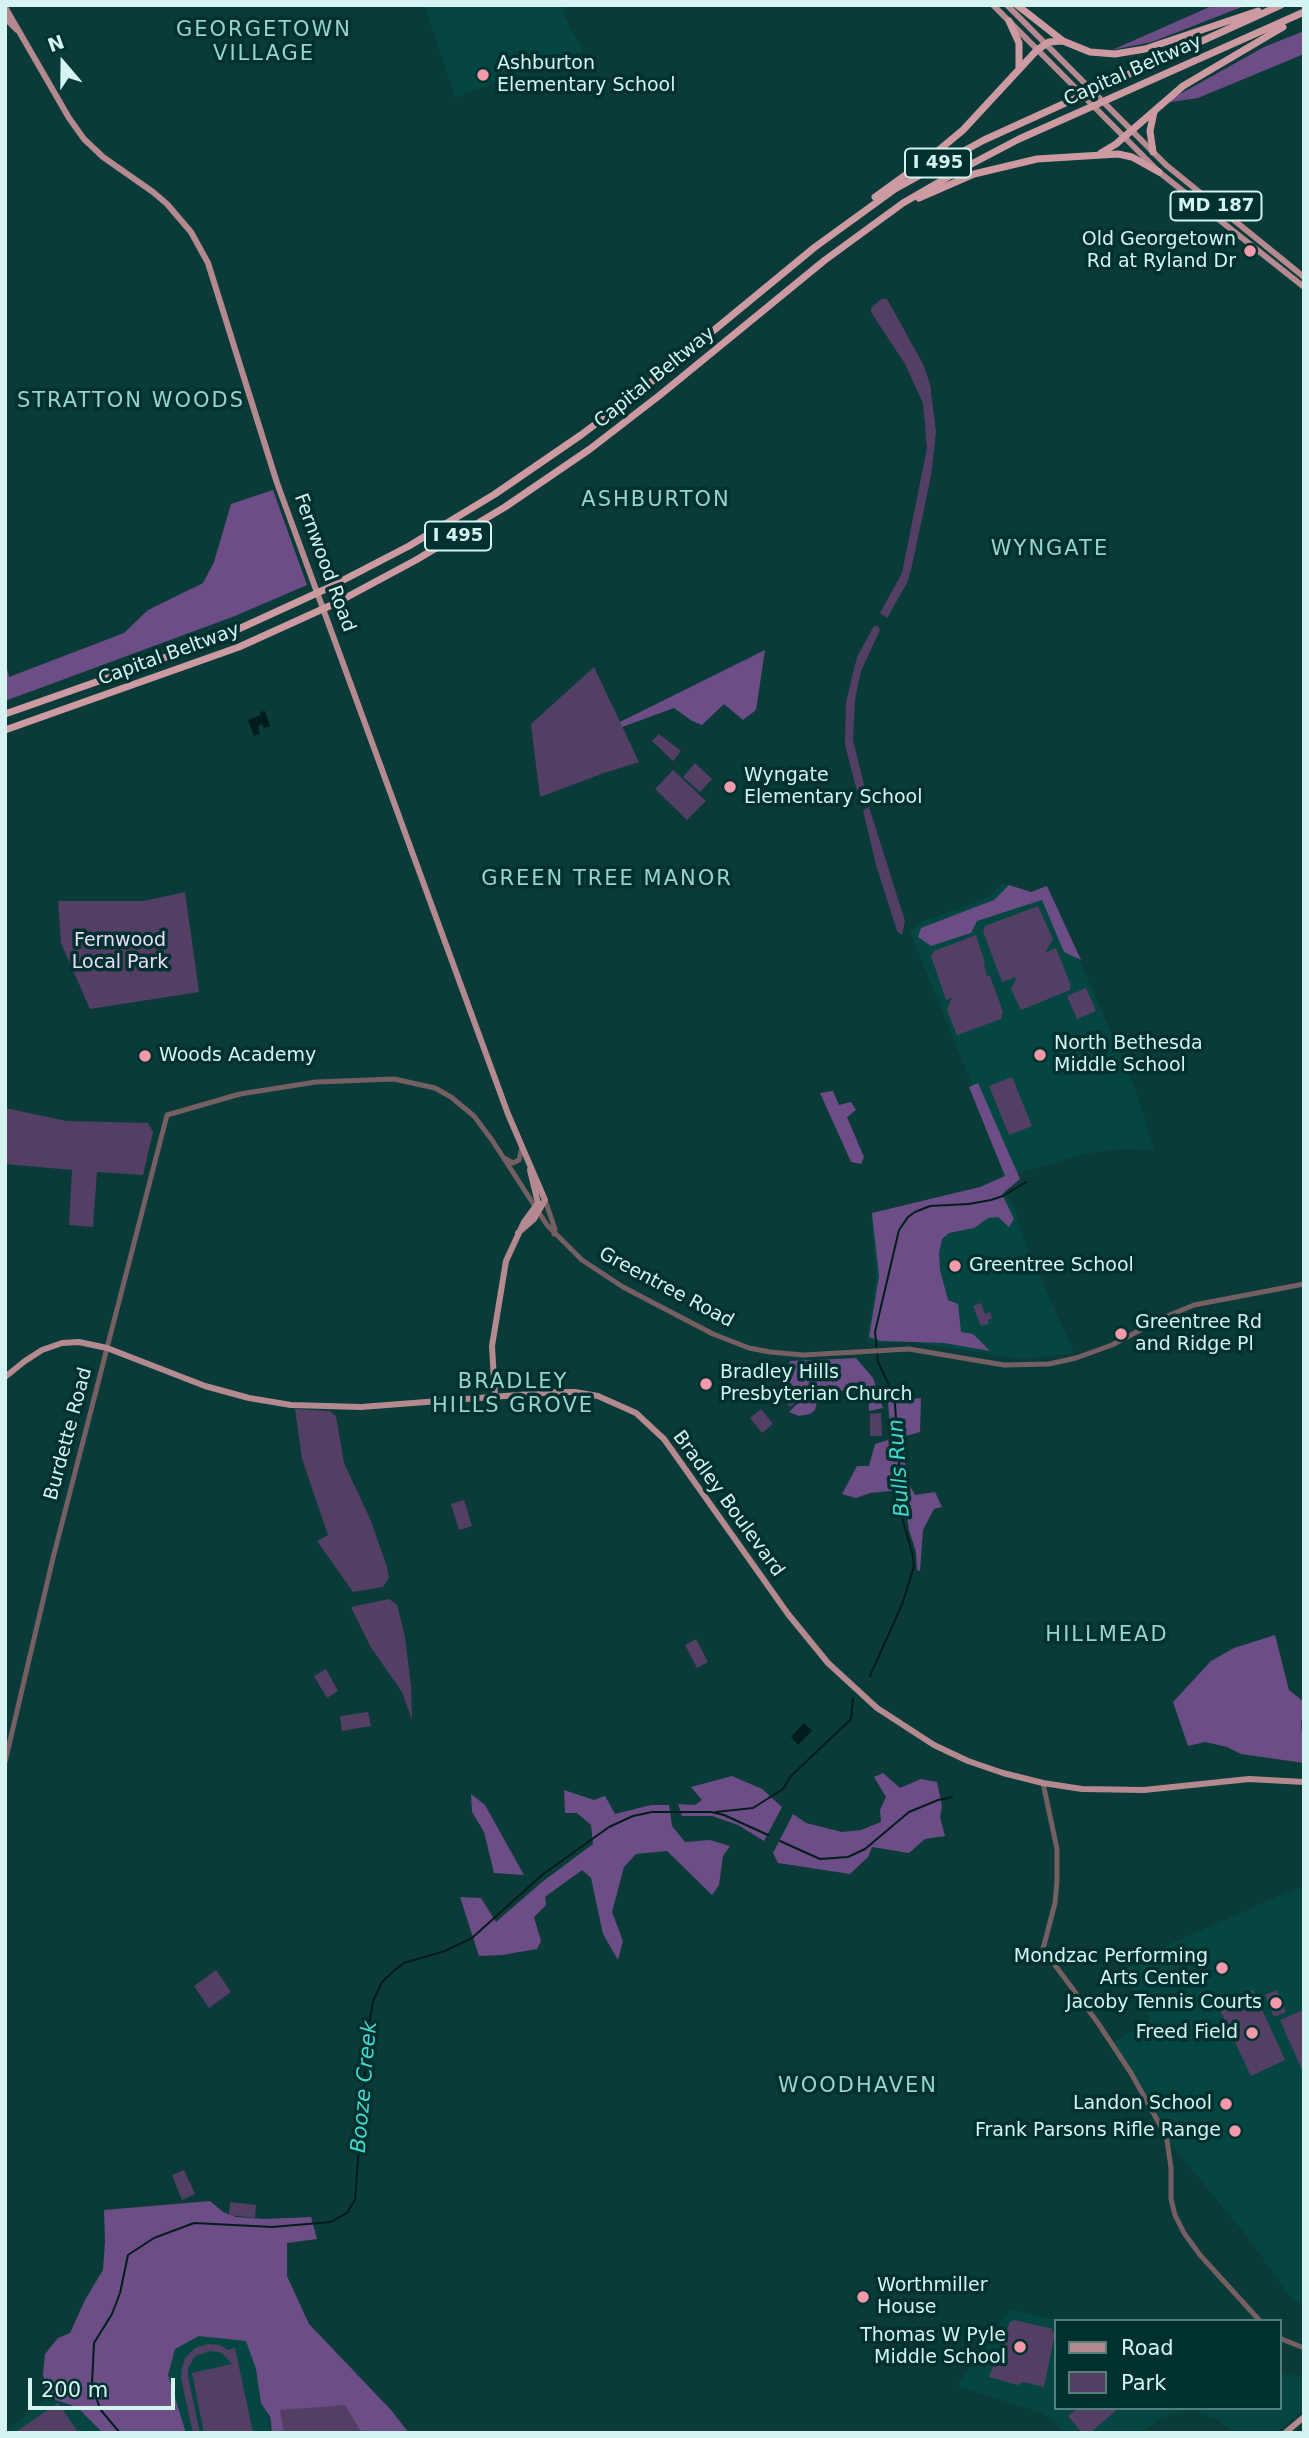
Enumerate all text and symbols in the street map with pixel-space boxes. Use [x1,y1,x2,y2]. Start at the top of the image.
district label: GEORGETOWN VILLAGE [177,18,351,68]
north arrow [28,28,98,98]
text: N [45,30,67,56]
street label: Capital Beltway [1061,30,1205,112]
place label: Ashburton Elementary School [497,53,675,97]
marker: Ashburton Elementary School [475,67,491,83]
road number: I 495 [905,148,971,178]
road number: MD 187 [1170,191,1262,220]
place label: Old Georgetown Rd at Ryland Dr [1082,229,1236,273]
marker: Old Georgetown Rd at Ryland Dr [1242,243,1258,259]
street label: Capital Beltway [590,322,720,434]
district label: STRATTON WOODS [19,389,243,415]
district label: ASHBURTON [582,488,730,514]
street label: Fernwood Road [288,491,360,635]
road number: I 495 [425,522,491,550]
district label: WYNGATE [992,537,1108,563]
street label: Capital Beltway [95,619,243,691]
place label: Wyngate Elementary School [744,765,922,809]
marker: Wyngate Elementary School [722,779,738,795]
district label: GREEN TREE MANOR [483,867,731,893]
park label: Fernwood Local Park [72,930,168,974]
place label: North Bethesda Middle School [1054,1033,1203,1077]
place label: Woods Academy [159,1045,316,1067]
marker: North Bethesda Middle School [1032,1047,1048,1063]
marker: Woods Academy [137,1048,153,1064]
street label: Greentree Road [595,1243,737,1333]
place label: Greentree School [969,1255,1134,1277]
marker: Greentree School [947,1258,963,1274]
place label: Greentree Rd and Ridge Pl [1135,1312,1262,1356]
marker: Greentree Rd and Ridge Pl [1113,1326,1129,1342]
place label: Bradley Hills Presbyterian Church [720,1362,913,1406]
street label: Burdette Road [40,1365,98,1503]
district label: BRADLEY HILLS GROVE [433,1370,593,1420]
marker: Bradley Hills Presbyterian Church [698,1376,714,1392]
water label: Bulls Run [884,1418,916,1518]
street label: Bradley Boulevard [667,1427,789,1581]
district label: HILLMEAD [1046,1623,1168,1649]
place label: Mondzac Performing Arts Center [1014,1946,1208,1990]
marker: Mondzac Performing Arts Center [1214,1960,1230,1976]
place label: Jacoby Tennis Courts [1066,1992,1262,2014]
marker: Jacoby Tennis Courts [1268,1995,1284,2011]
water label: Booze Creek [347,2020,383,2154]
place label: Freed Field [1136,2022,1238,2044]
marker: Freed Field [1244,2025,1260,2041]
district label: WOODHAVEN [779,2074,937,2100]
place label: Landon School [1073,2093,1212,2115]
marker: Landon School [1218,2096,1234,2112]
place label: Frank Parsons Rifle Range [975,2120,1221,2142]
marker: Frank Parsons Rifle Range [1227,2123,1243,2139]
place label: Worthmiller House [877,2275,987,2319]
marker: Worthmiller House [855,2289,871,2305]
legend [1054,2319,1281,2410]
place label: Thomas W Pyle Middle School [860,2325,1006,2369]
text: Road [1121,2336,1174,2360]
marker: Thomas W Pyle Middle School [1012,2339,1028,2355]
scale bar [32,2364,178,2408]
text: Park [1121,2371,1166,2395]
text: 200 m [41,2378,108,2402]

